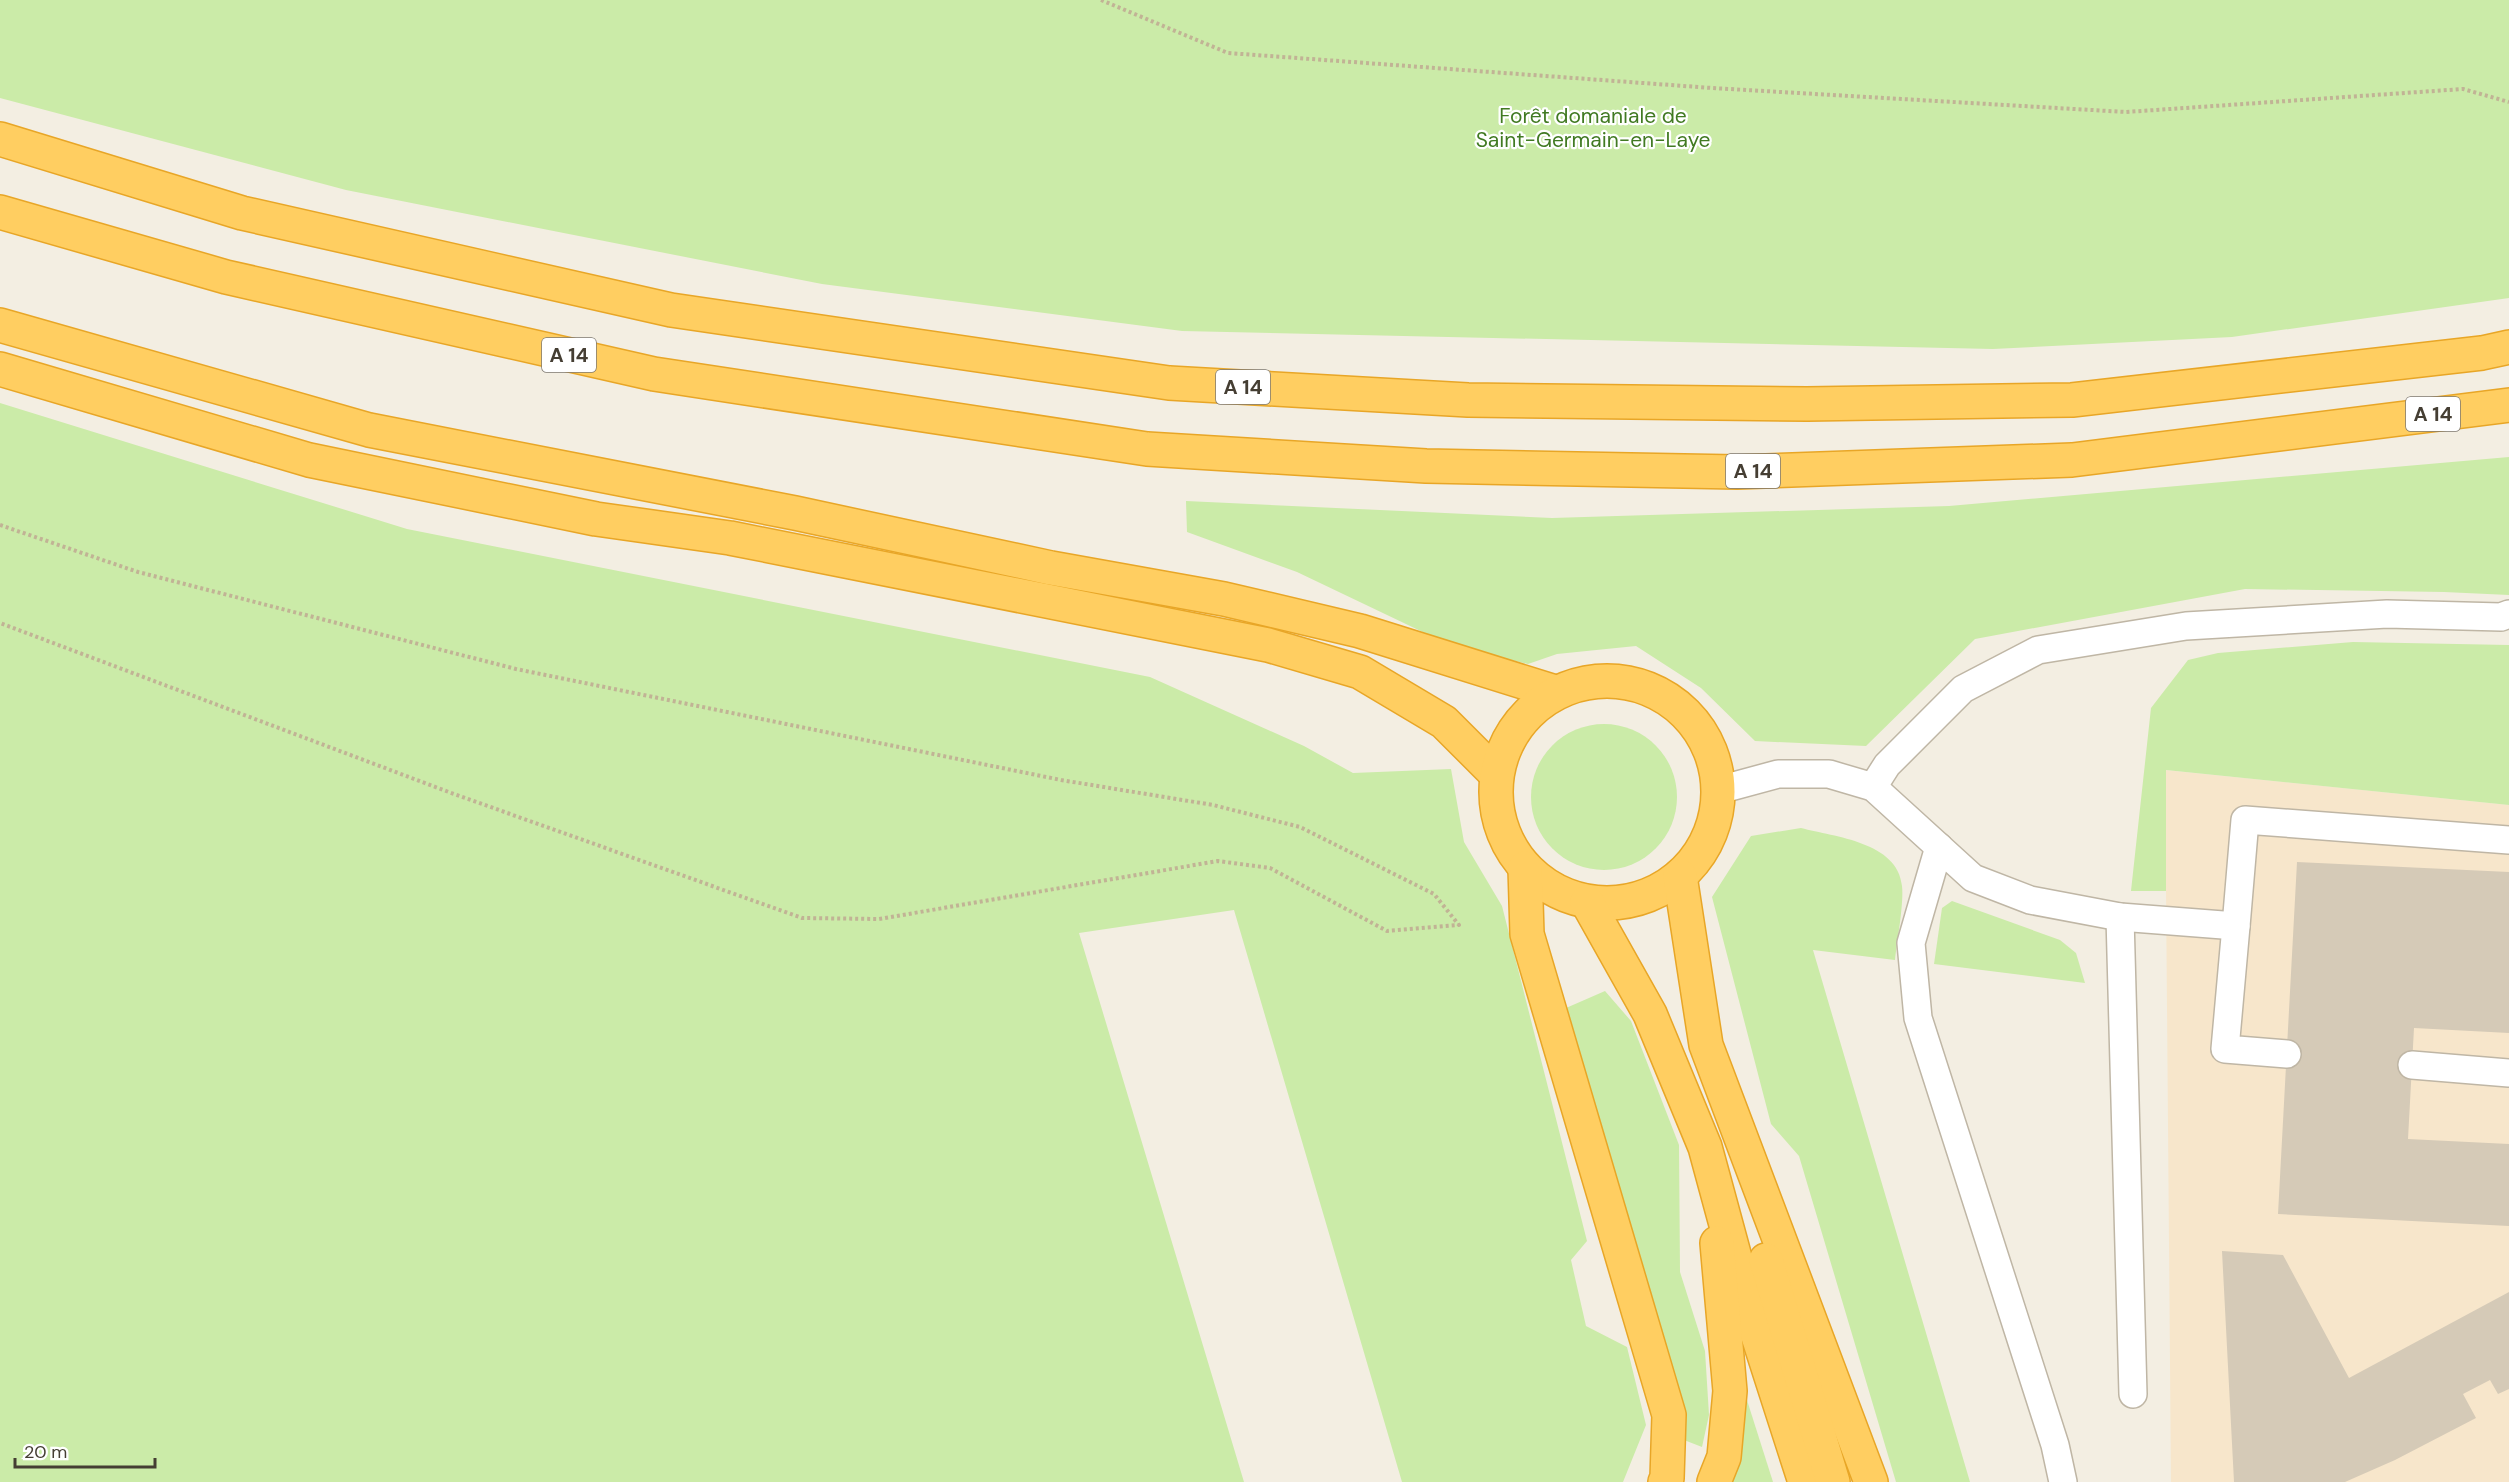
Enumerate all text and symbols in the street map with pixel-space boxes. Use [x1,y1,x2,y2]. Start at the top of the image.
park label: Forêt domaniale de Saint-Germain-en-Laye [1476,102,1710,154]
road number: A 14 [542,338,596,372]
road number: A 14 [1216,370,1270,404]
road number: A 14 [2406,397,2460,431]
road number: A 14 [1726,454,1780,488]
scale bar [15,1431,154,1469]
text: 20 m [24,1440,67,1464]

